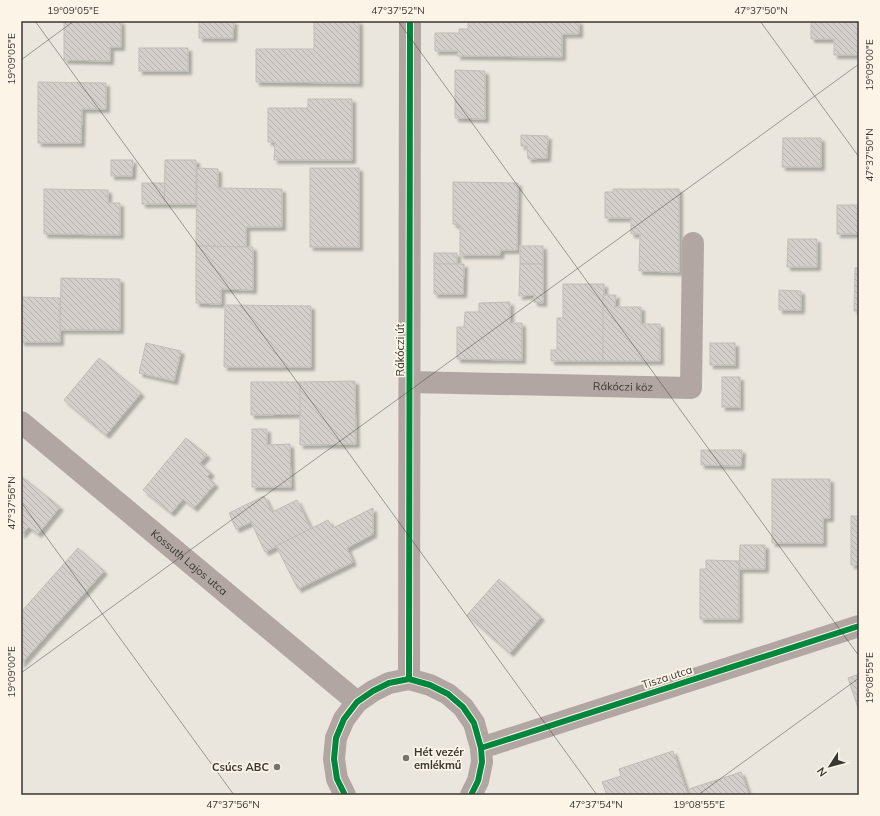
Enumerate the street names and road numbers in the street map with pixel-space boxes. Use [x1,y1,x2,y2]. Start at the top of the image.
street label: Rákóczi út [393,323,407,376]
street label: Rákóczi köz [593,379,653,394]
street label: Kossuth Lajos utca [148,526,230,598]
street label: Tisza utca [640,662,694,692]

